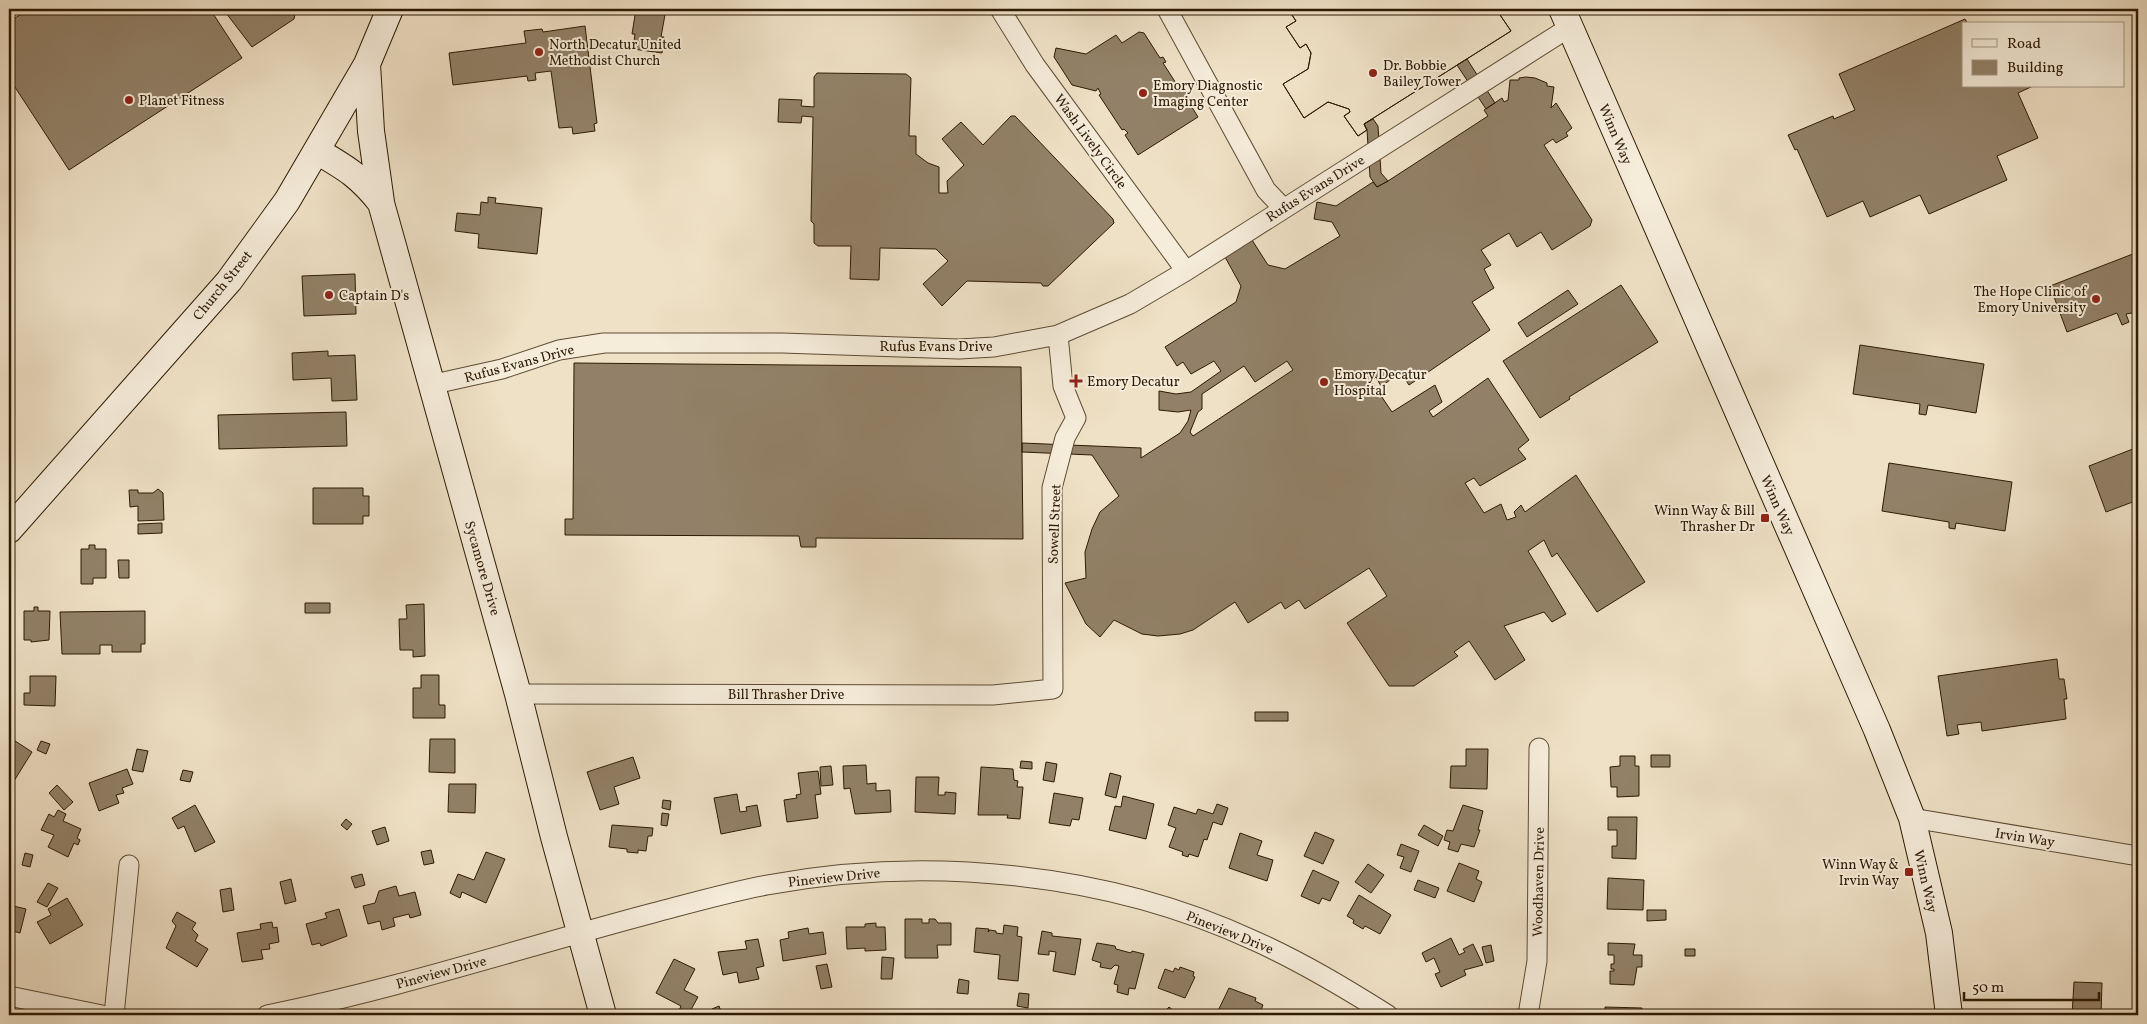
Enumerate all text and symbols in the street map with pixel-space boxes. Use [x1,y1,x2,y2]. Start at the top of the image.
legend [1962,22,2124,88]
text: Road [2007,34,2041,55]
place label: North Decatur United Methodist Church [549,36,682,71]
marker: North Decatur United Methodist Church [533,46,545,58]
place label: Dr. Bobbie Bailey Tower [1383,57,1461,92]
text: Building [2007,58,2064,79]
marker: Dr. Bobbie Bailey Tower [1367,67,1379,79]
place label: Emory Diagnostic Imaging Center [1153,77,1263,112]
marker: Emory Diagnostic Imaging Center [1137,87,1149,99]
street label: Wash Lively Circle [1049,90,1131,194]
place label: Planet Fitness [139,92,225,111]
marker: Planet Fitness [123,94,135,106]
street label: Winn Way [1593,101,1636,168]
street label: Rufus Evans Drive [1263,151,1369,227]
street label: Church Street [189,247,257,325]
place label: The Hope Clinic of Emory University [1973,283,2087,318]
place label: Captain D's [339,287,409,306]
marker: Captain D's [323,289,335,301]
marker: The Hope Clinic of Emory University [2090,293,2102,305]
street label: Rufus Evans Drive [879,338,993,357]
street label: Rufus Evans Drive [462,341,577,388]
place label: Emory Decatur Hospital [1334,366,1427,401]
place label: Emory Decatur [1087,373,1180,392]
marker: Emory Decatur [1069,374,1083,388]
marker: Emory Decatur Hospital [1318,376,1330,388]
street label: Winn Way [1755,472,1799,539]
street label: Sowell Street [1045,484,1066,564]
place label: Winn Way & Bill Thrasher Dr [1654,502,1755,537]
marker: Winn Way & Bill Thrasher Dr [1759,512,1771,524]
street label: Sycamore Drive [459,519,504,618]
street label: Bill Thrasher Drive [728,686,845,705]
street label: Irvin Way [1993,824,2056,853]
street label: Woodhaven Drive [1529,827,1550,937]
street label: Winn Way [1908,848,1941,915]
place label: Winn Way & Irvin Way [1822,856,1899,891]
street label: Pineview Drive [787,864,882,893]
marker: Winn Way & Irvin Way [1903,866,1915,878]
street label: Pineview Drive [1183,907,1276,960]
street label: Pineview Drive [394,952,489,995]
scale bar [1964,969,2100,1001]
text: 50 m [1972,978,2004,999]

